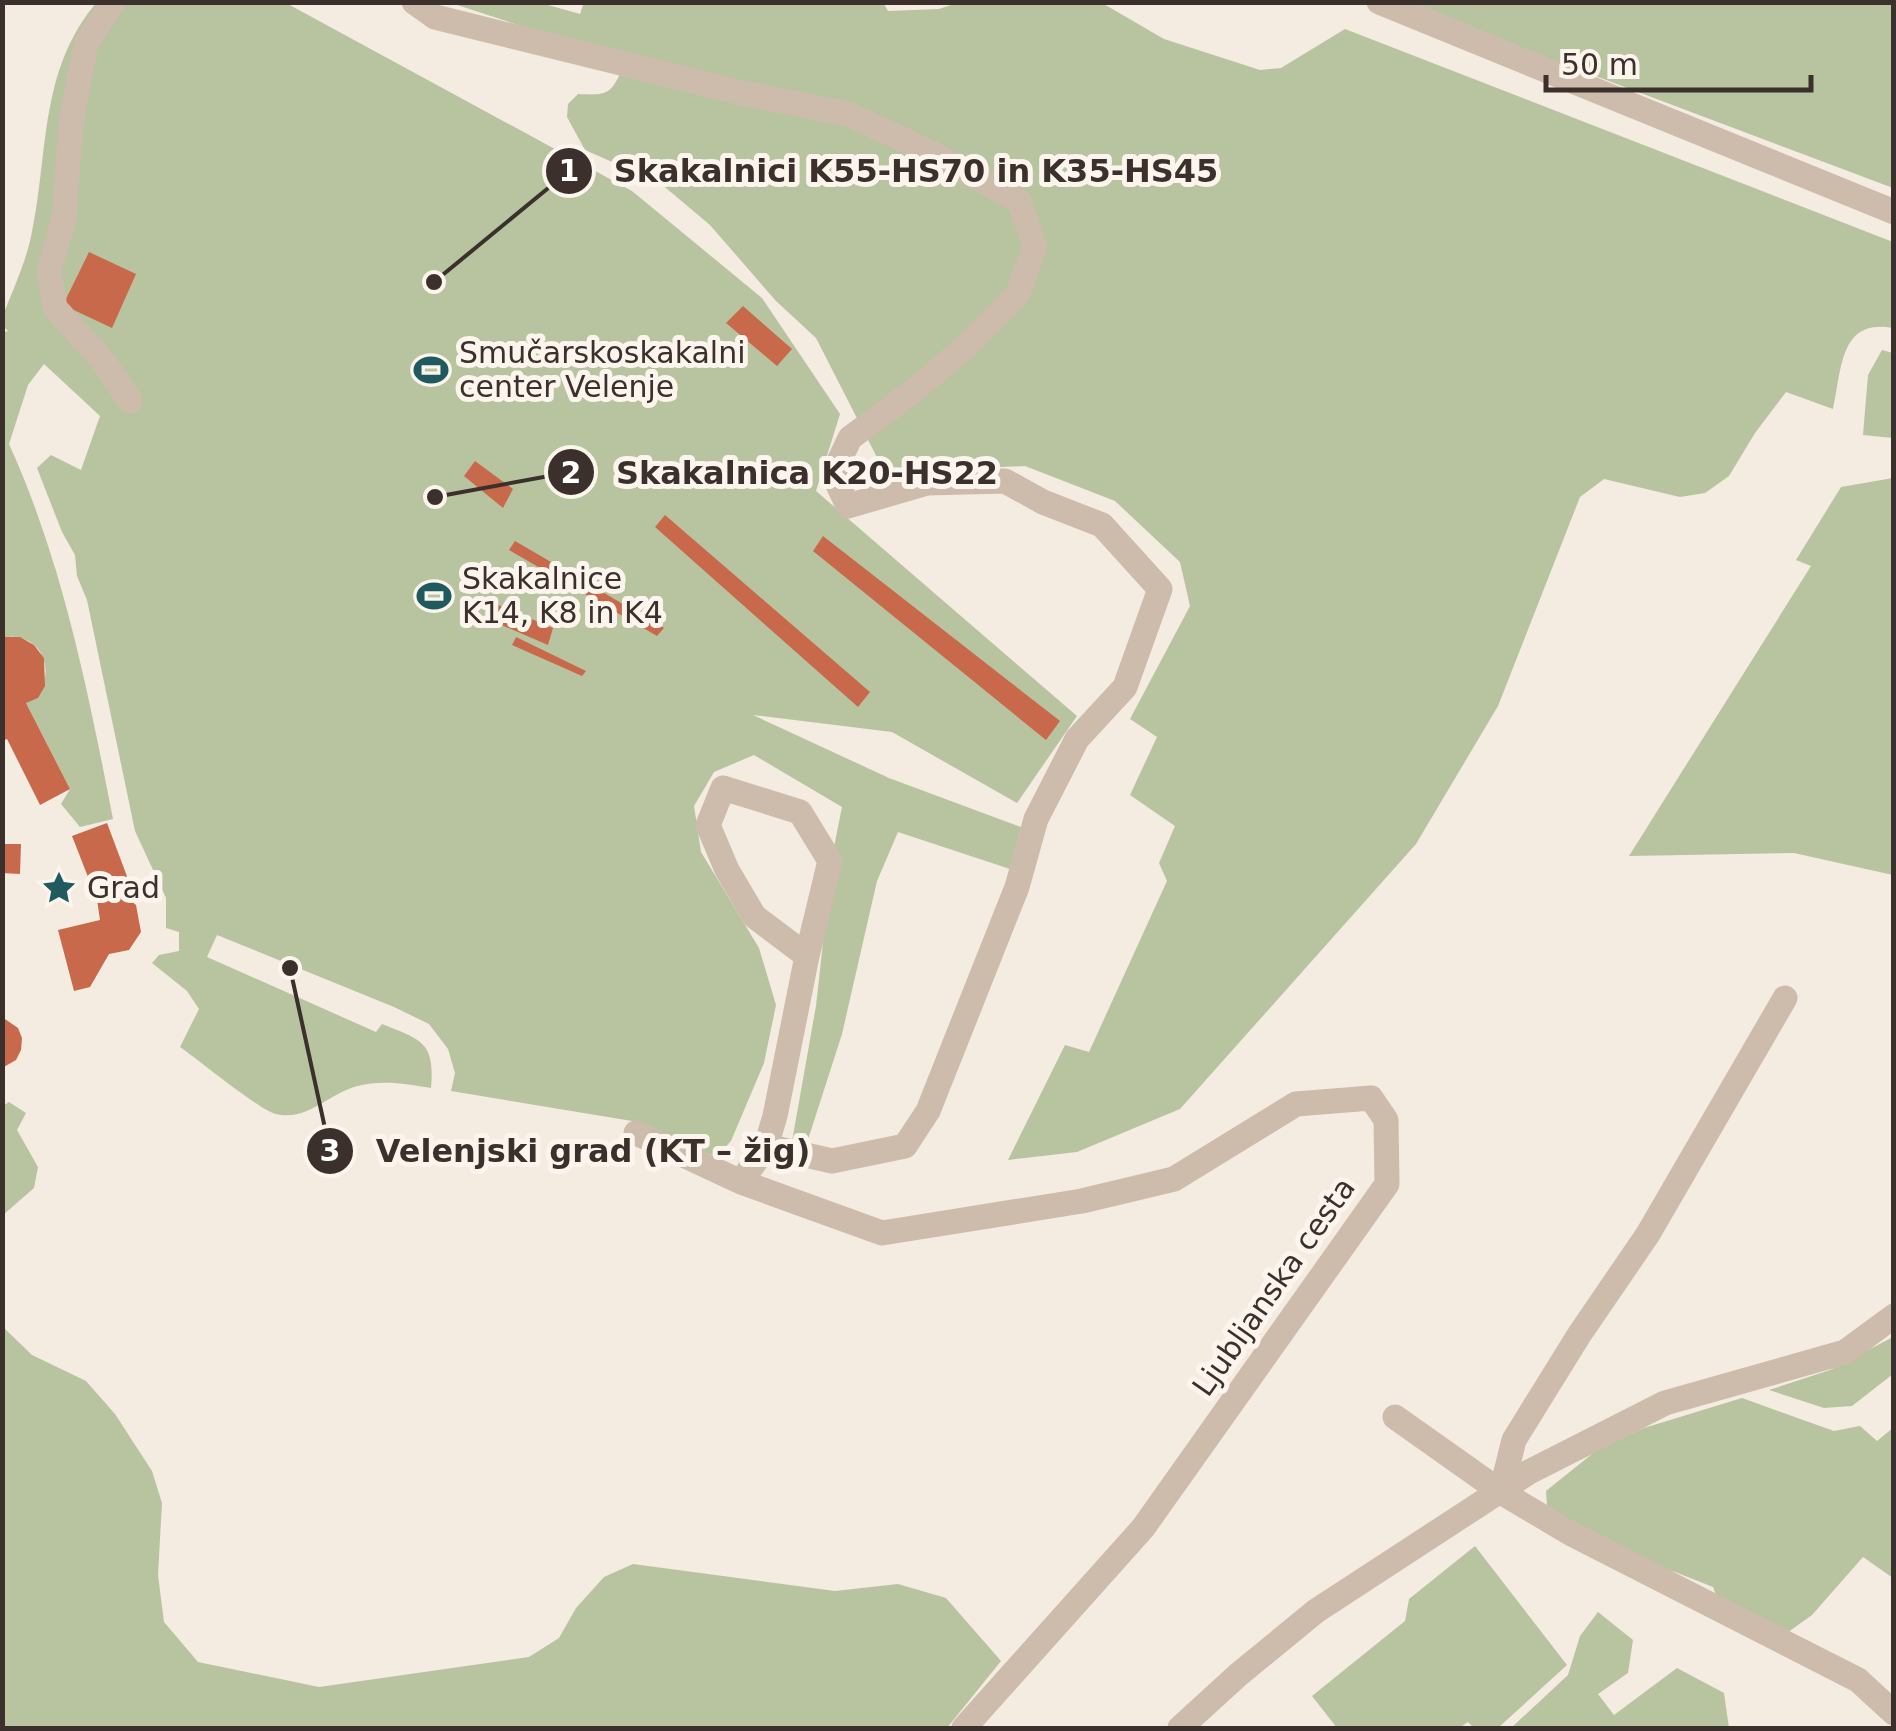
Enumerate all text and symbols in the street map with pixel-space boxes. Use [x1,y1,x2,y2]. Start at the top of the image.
scale bar [1546,30,1811,92]
text: 50 m [1561,47,1638,82]
callout: Skakalnici K55-HS70 in K35-HS45 [544,140,1238,202]
text: Skakalnici K55-HS70 in K35-HS45 [614,152,1218,190]
text: 1 [559,153,579,188]
place label: Smučarskoskakalni center Velenje [459,335,746,404]
sports icon: Smučarskoskakalni center Velenje [412,351,450,389]
callout: Skakalnica K20-HS22 [546,441,1018,503]
text: Skakalnica K20-HS22 [616,454,998,492]
text: 2 [561,455,581,490]
place label: Skakalnice K14, K8 in K4 [462,561,663,630]
sports icon: Skakalnice K14, K8 in K4 [415,577,453,615]
place icon: Grad [40,869,78,907]
place label: Grad [87,870,160,905]
callout: Velenjski grad (KT – žig) [305,1120,830,1182]
text: Velenjski grad (KT – žig) [376,1132,810,1170]
text: 3 [320,1133,340,1168]
street label: Ljubljanska cesta [1185,1171,1362,1403]

